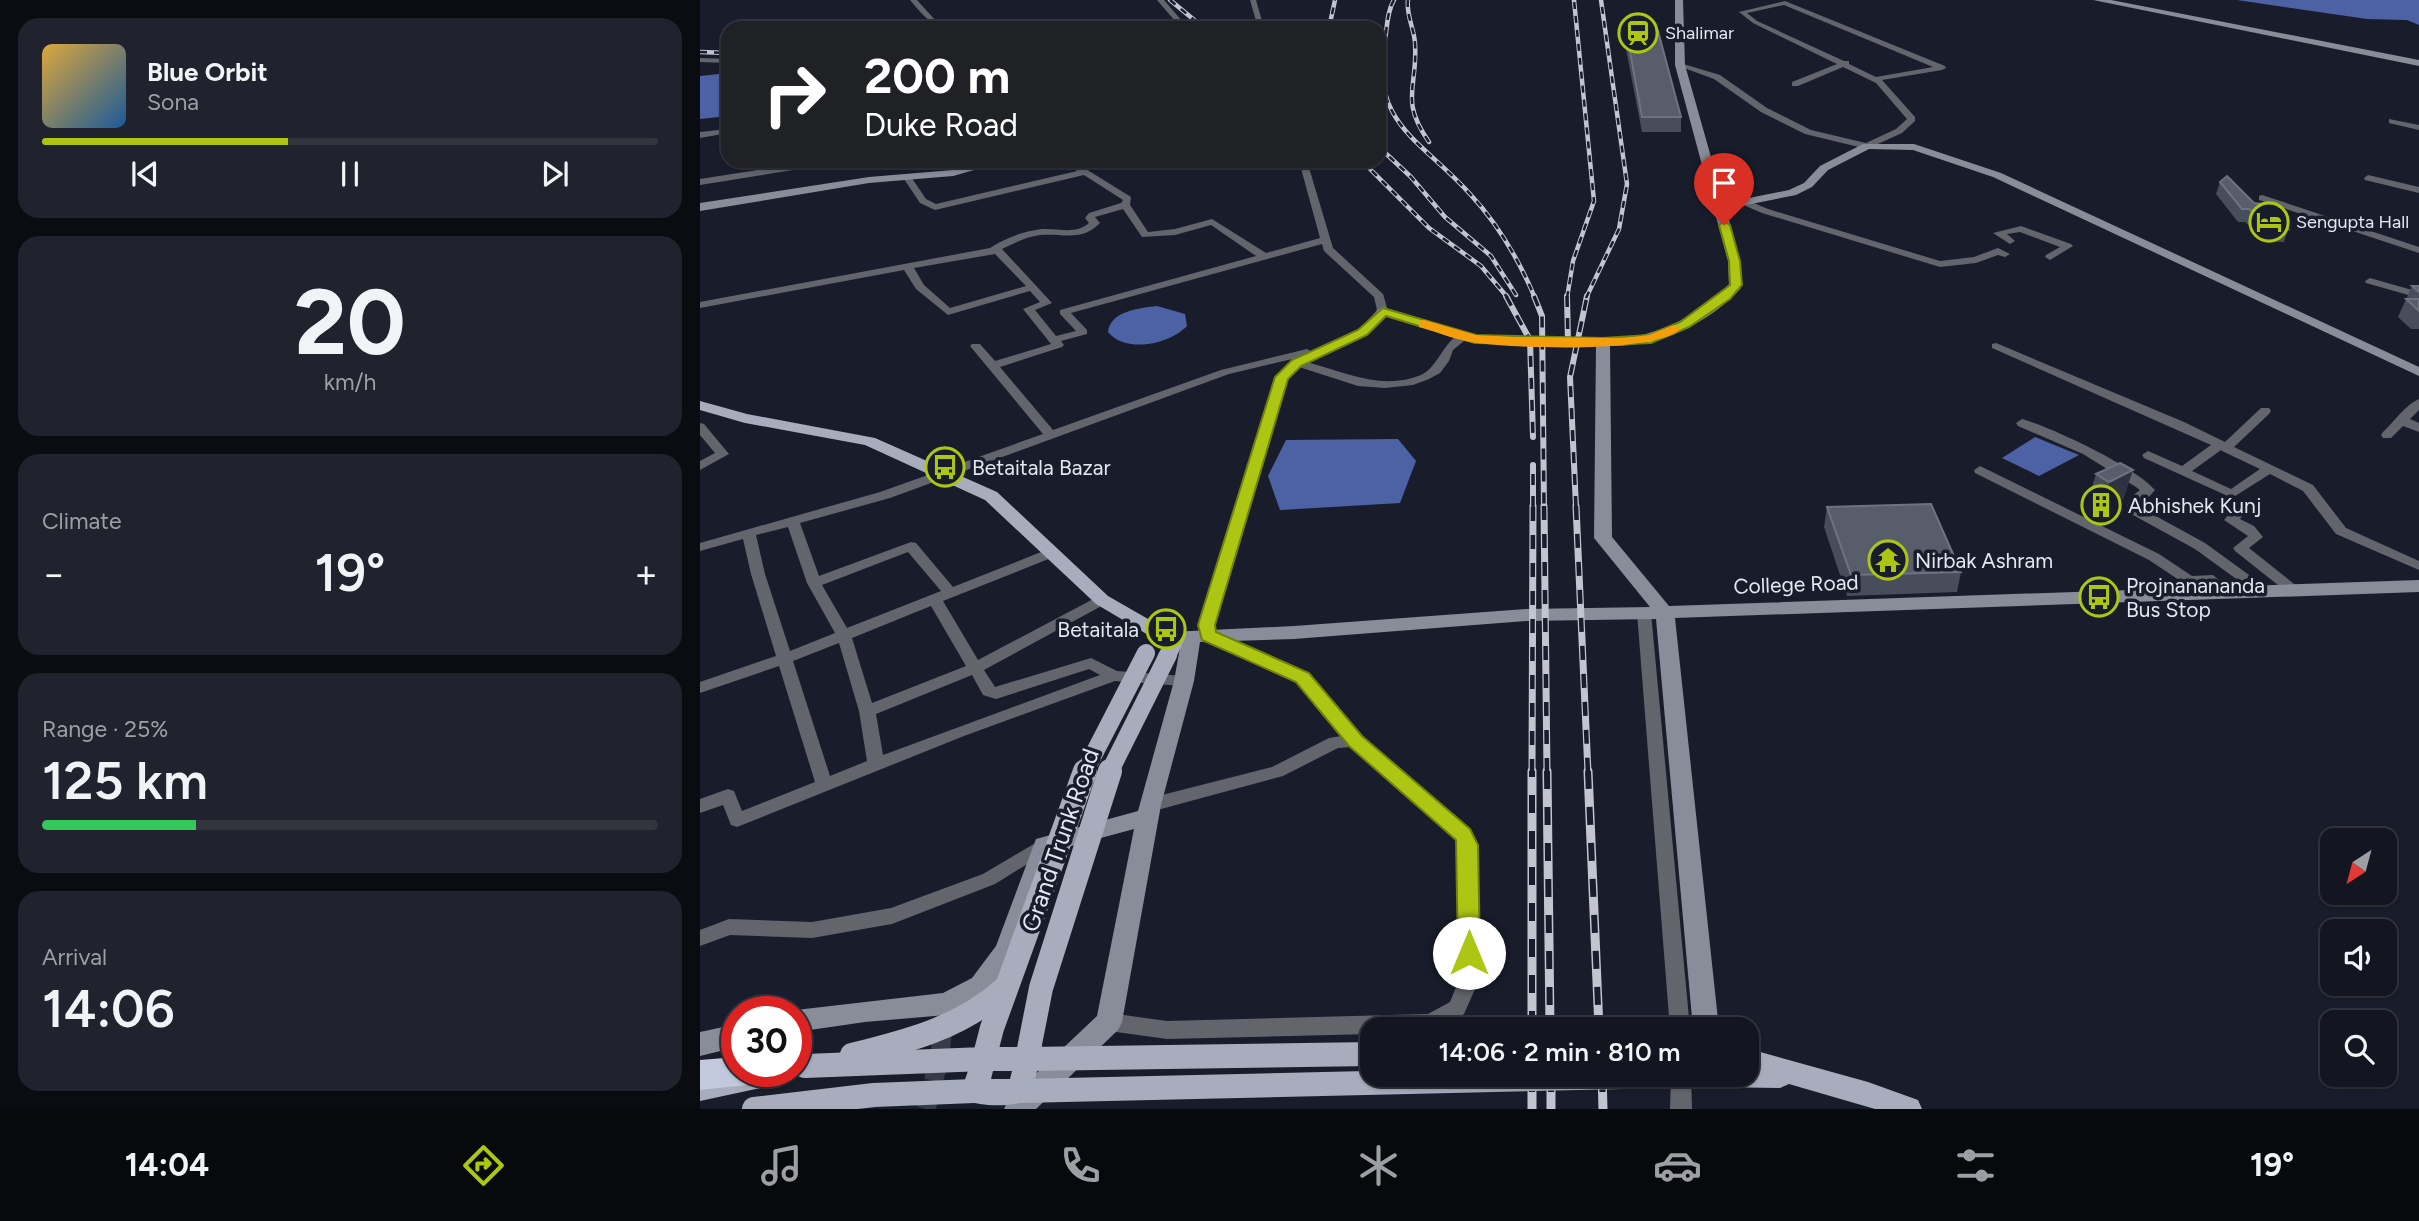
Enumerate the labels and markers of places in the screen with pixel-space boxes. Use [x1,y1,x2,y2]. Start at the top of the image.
station icon: Shalimar [1617,12,1659,54]
place label: Shalimar [1665,22,1734,44]
pin [1694,153,1754,225]
hotel icon: Sengupta Hall [2248,201,2290,243]
place label: Sengupta Hall [2296,211,2409,233]
bus stop icon: Betaitala Bazar [924,446,966,488]
place label: Betaitala Bazar [972,455,1111,480]
building icon: Abhishek Kunj [2080,484,2122,526]
place label: Abhishek Kunj [2128,493,2261,518]
temple icon: Nirbak Ashram [1867,539,1909,581]
place label: Nirbak Ashram [1915,548,2053,573]
place label: Projnanananda Bus Stop [2126,573,2265,622]
bus stop icon: Projnanananda Bus Stop [2078,576,2120,618]
bus stop icon: Betaitala [1145,608,1187,650]
place label: Betaitala [1057,617,1139,642]

